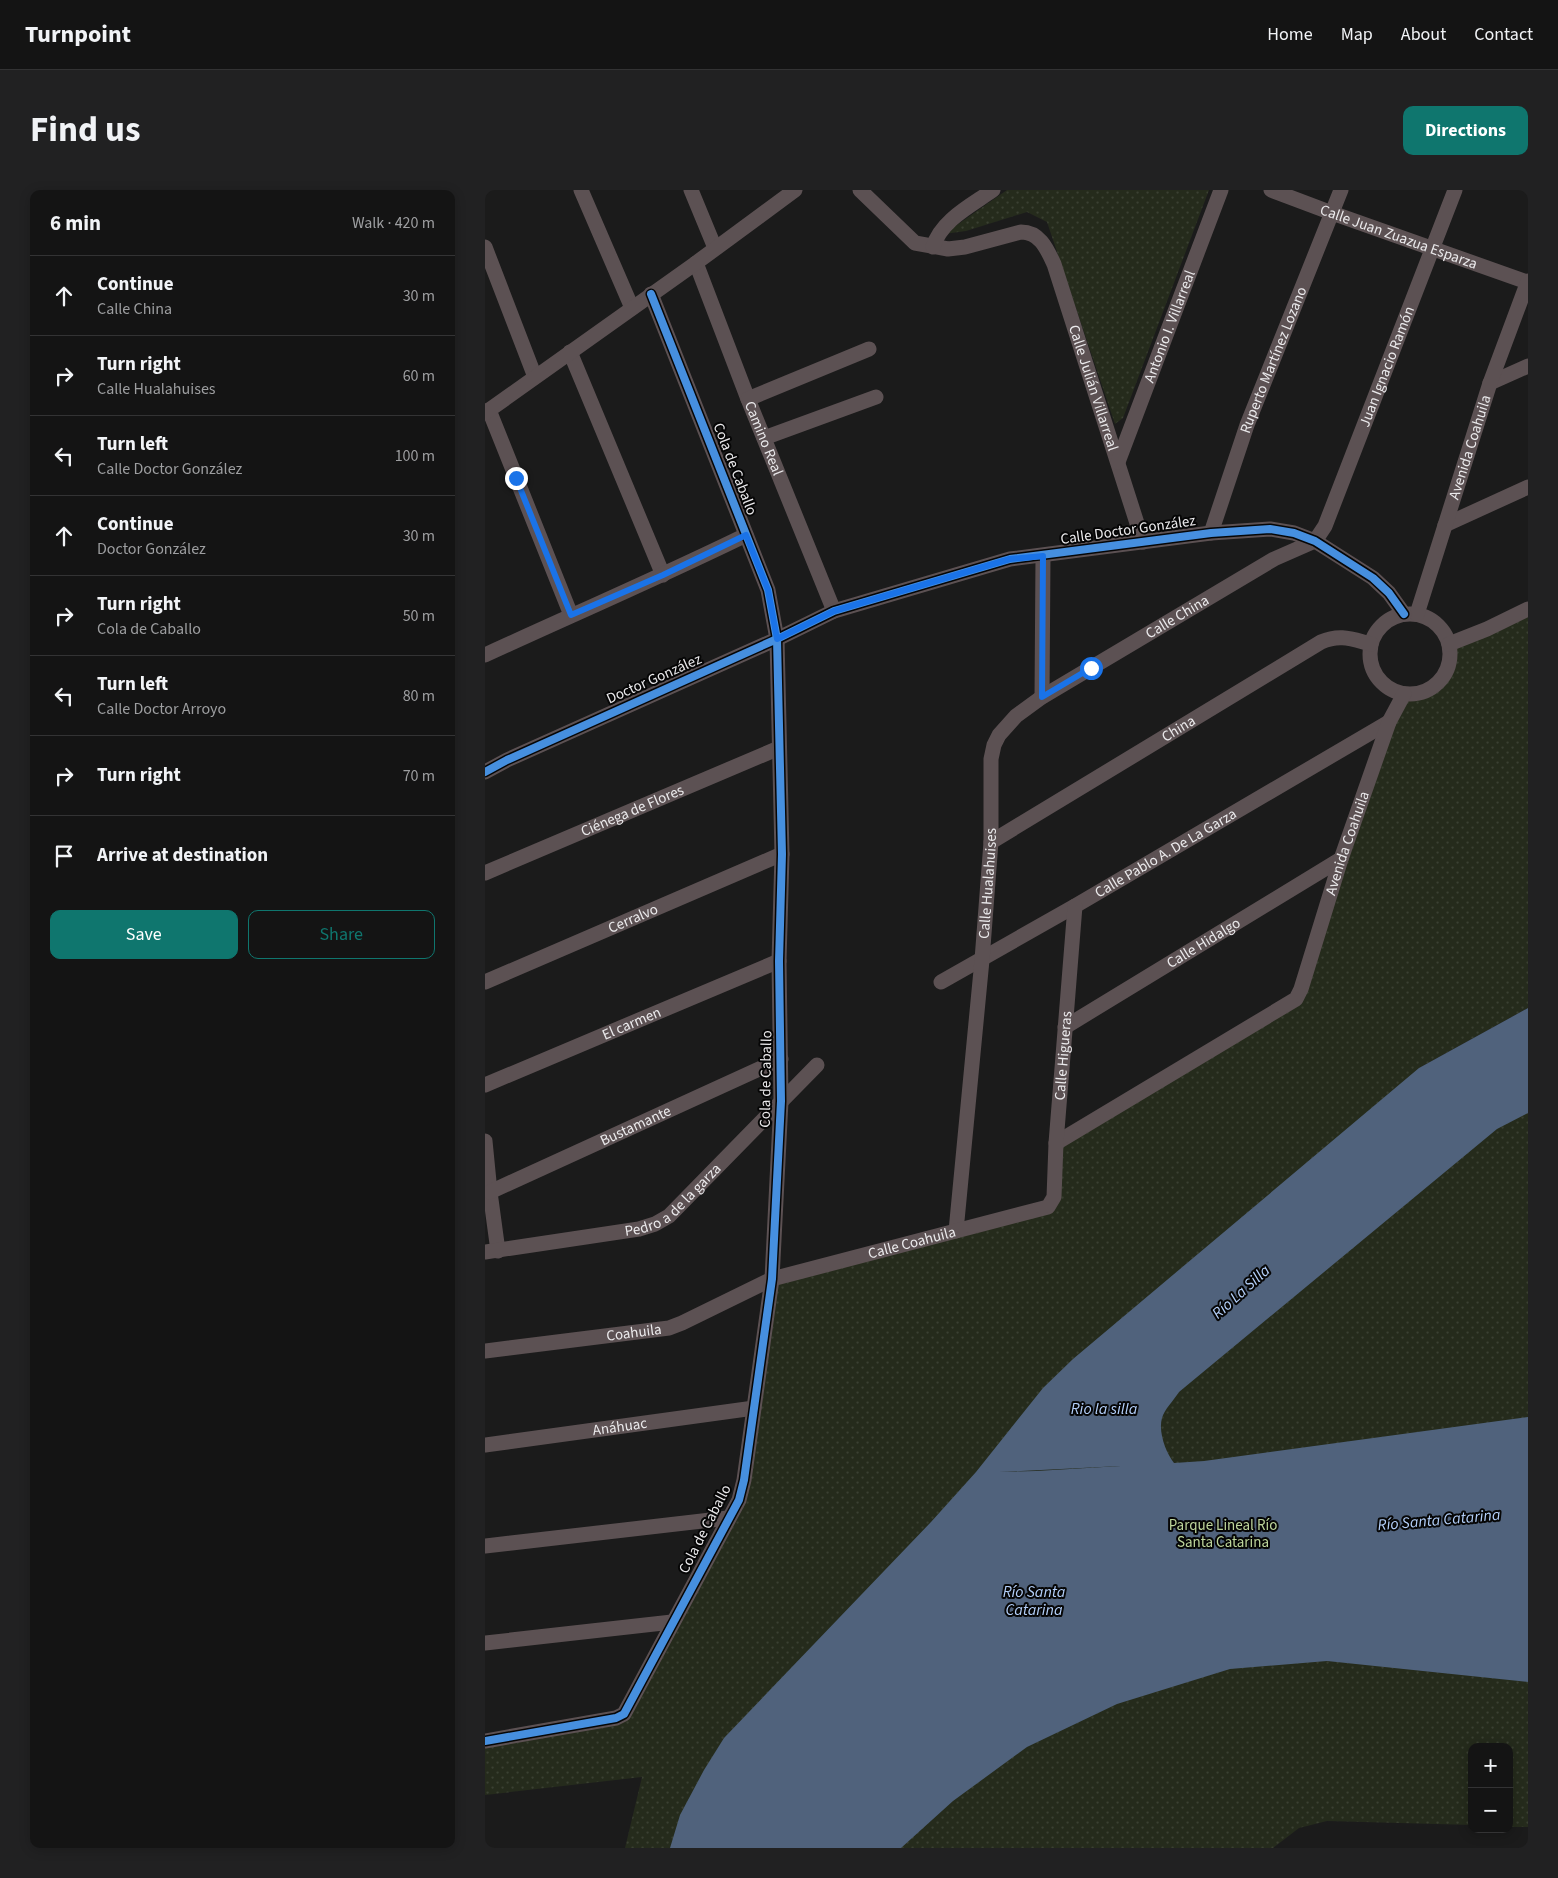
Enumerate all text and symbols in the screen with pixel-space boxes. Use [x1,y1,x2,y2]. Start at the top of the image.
text: Turnpoint [25,17,131,52]
text: Home [1267,22,1313,47]
text: Map [1341,22,1373,47]
text: About [1401,22,1446,47]
text: Contact [1474,22,1533,47]
text: Find us [30,105,140,155]
button: Directions [1403,106,1528,155]
street label: Calle Juan Zuazua Esparza [1317,199,1480,274]
text: 6 min [50,208,101,238]
text: Walk · 420 m [352,212,435,234]
street label: Antonio I. Villarreal [1139,267,1200,386]
text: Continue [97,271,174,298]
icon: ahead [50,282,78,310]
street label: Ruperto Martínez Lozano [1234,283,1312,436]
text: 30 m [403,285,435,307]
text: Calle China [97,298,172,320]
street label: Juan Ignacio Ramón [1354,303,1420,430]
street label: Calle Julián Villarreal [1064,322,1124,454]
text: Turn right [97,351,181,378]
icon: right [50,362,78,390]
text: 60 m [403,365,435,387]
text: Calle Hualahuises [97,378,216,400]
street label: Avenida Coahuila [1443,392,1496,502]
street label: Camino Real [739,398,789,479]
street label: Cola de Caballo [708,420,762,518]
text: Turn left [97,431,168,458]
icon: left [50,442,78,470]
text: 100 m [395,445,435,467]
text: Calle Doctor González [97,458,242,480]
route end [505,467,528,490]
street label: Calle Doctor González [1059,510,1197,550]
text: Continue [97,511,174,538]
icon: ahead [50,522,78,550]
text: 30 m [403,525,435,547]
text: Doctor González [97,538,206,560]
street label: Calle China [1141,590,1213,644]
text: Turn right [97,591,181,618]
icon: right [50,602,78,630]
text: 50 m [403,605,435,627]
text: Cola de Caballo [97,618,201,640]
street label: Doctor González [603,649,705,709]
route start [1080,657,1103,680]
text: Turn left [97,671,168,698]
icon: left [50,682,78,710]
text: 80 m [403,685,435,707]
text: Calle Doctor Arroyo [97,698,226,720]
street label: China [1157,710,1199,747]
icon: right [50,762,78,790]
text: Turn right [97,762,181,789]
text: 70 m [403,765,435,787]
street label: Ciénega de Flores [577,779,687,842]
street label: Avenida Coahuila [1320,788,1374,898]
street label: Calle Pablo A. De La Garza [1091,803,1240,903]
street label: Calle Hualahuises [973,828,1002,940]
icon: arrive [50,842,78,870]
text: Arrive at destination [97,842,268,869]
street label: Cerralvo [605,898,661,938]
button: Save [50,910,238,959]
button: Share [248,910,435,959]
street label: Calle Hidalgo [1162,912,1244,973]
street label: El carmen [599,1001,664,1045]
street label: Calle Higueras [1049,1010,1077,1101]
street label: Cola de Caballo [755,1030,777,1128]
street label: Bustamante [597,1100,674,1151]
street label: Pedro a de la garza [623,1159,726,1242]
street label: Calle Coahuila [866,1221,958,1264]
water label: Río La Silla [1207,1260,1275,1324]
street label: Coahuila [605,1319,663,1346]
water label: Rio la silla [1071,1398,1138,1420]
street label: Anáhuac [591,1412,648,1441]
street label: Cola de Caballo [674,1481,736,1577]
water label: Río Santa Catarina [1377,1504,1502,1536]
park label: Parque Lineal Río Santa Catarina [1169,1515,1277,1553]
water label: Río Santa Catarina [1003,1581,1066,1621]
map controls [1468,1743,1513,1833]
button: + [1468,1743,1513,1788]
button: − [1468,1788,1513,1833]

